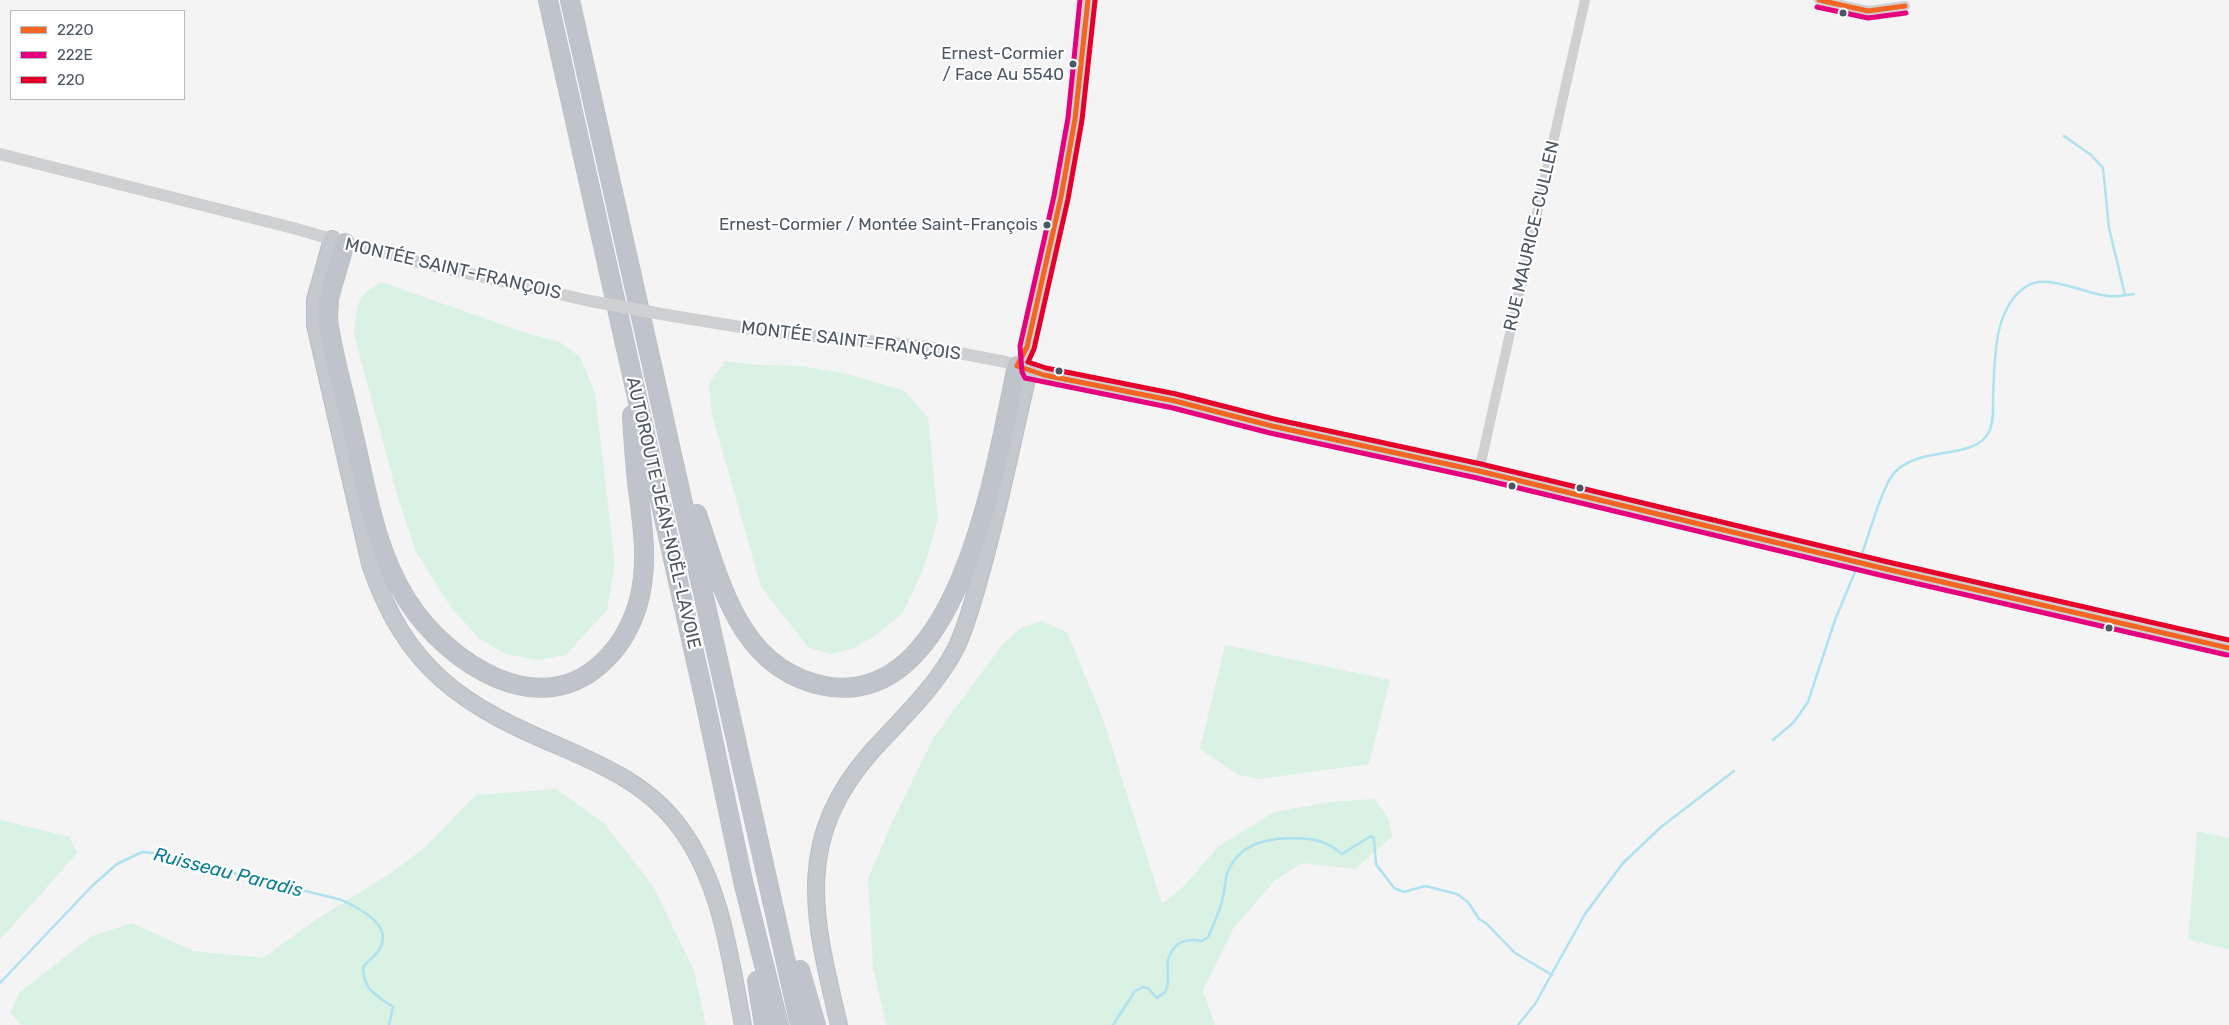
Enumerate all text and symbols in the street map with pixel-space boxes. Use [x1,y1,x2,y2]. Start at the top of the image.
unlabelled marker [1838,8,1848,18]
legend [10,10,185,100]
text: 222O [57,21,94,39]
place label: Ernest-Cormier / Face Au 5540 [941,44,1064,84]
text: 222E [57,46,93,64]
marker: Ernest-Cormier / Face Au 5540 [1068,59,1078,69]
text: 22O [57,71,85,89]
street label: RUE MAURICE-CULLEN [1500,139,1564,333]
place label: Ernest-Cormier / Montée Saint-François [719,215,1038,235]
marker: Ernest-Cormier / Montée Saint-François [1042,220,1052,230]
street label: MONTÉE SAINT-FRANÇOIS [343,234,563,304]
street label: MONTÉE SAINT-FRANÇOIS [740,317,962,365]
unlabelled marker [1054,366,1064,376]
street label: AUTOROUTE JEAN-NOËL-LAVOIE [621,375,705,651]
unlabelled marker [1507,481,1517,491]
unlabelled marker [1575,483,1585,493]
unlabelled marker [2104,623,2114,633]
water label: Ruisseau Paradis [151,843,305,903]

